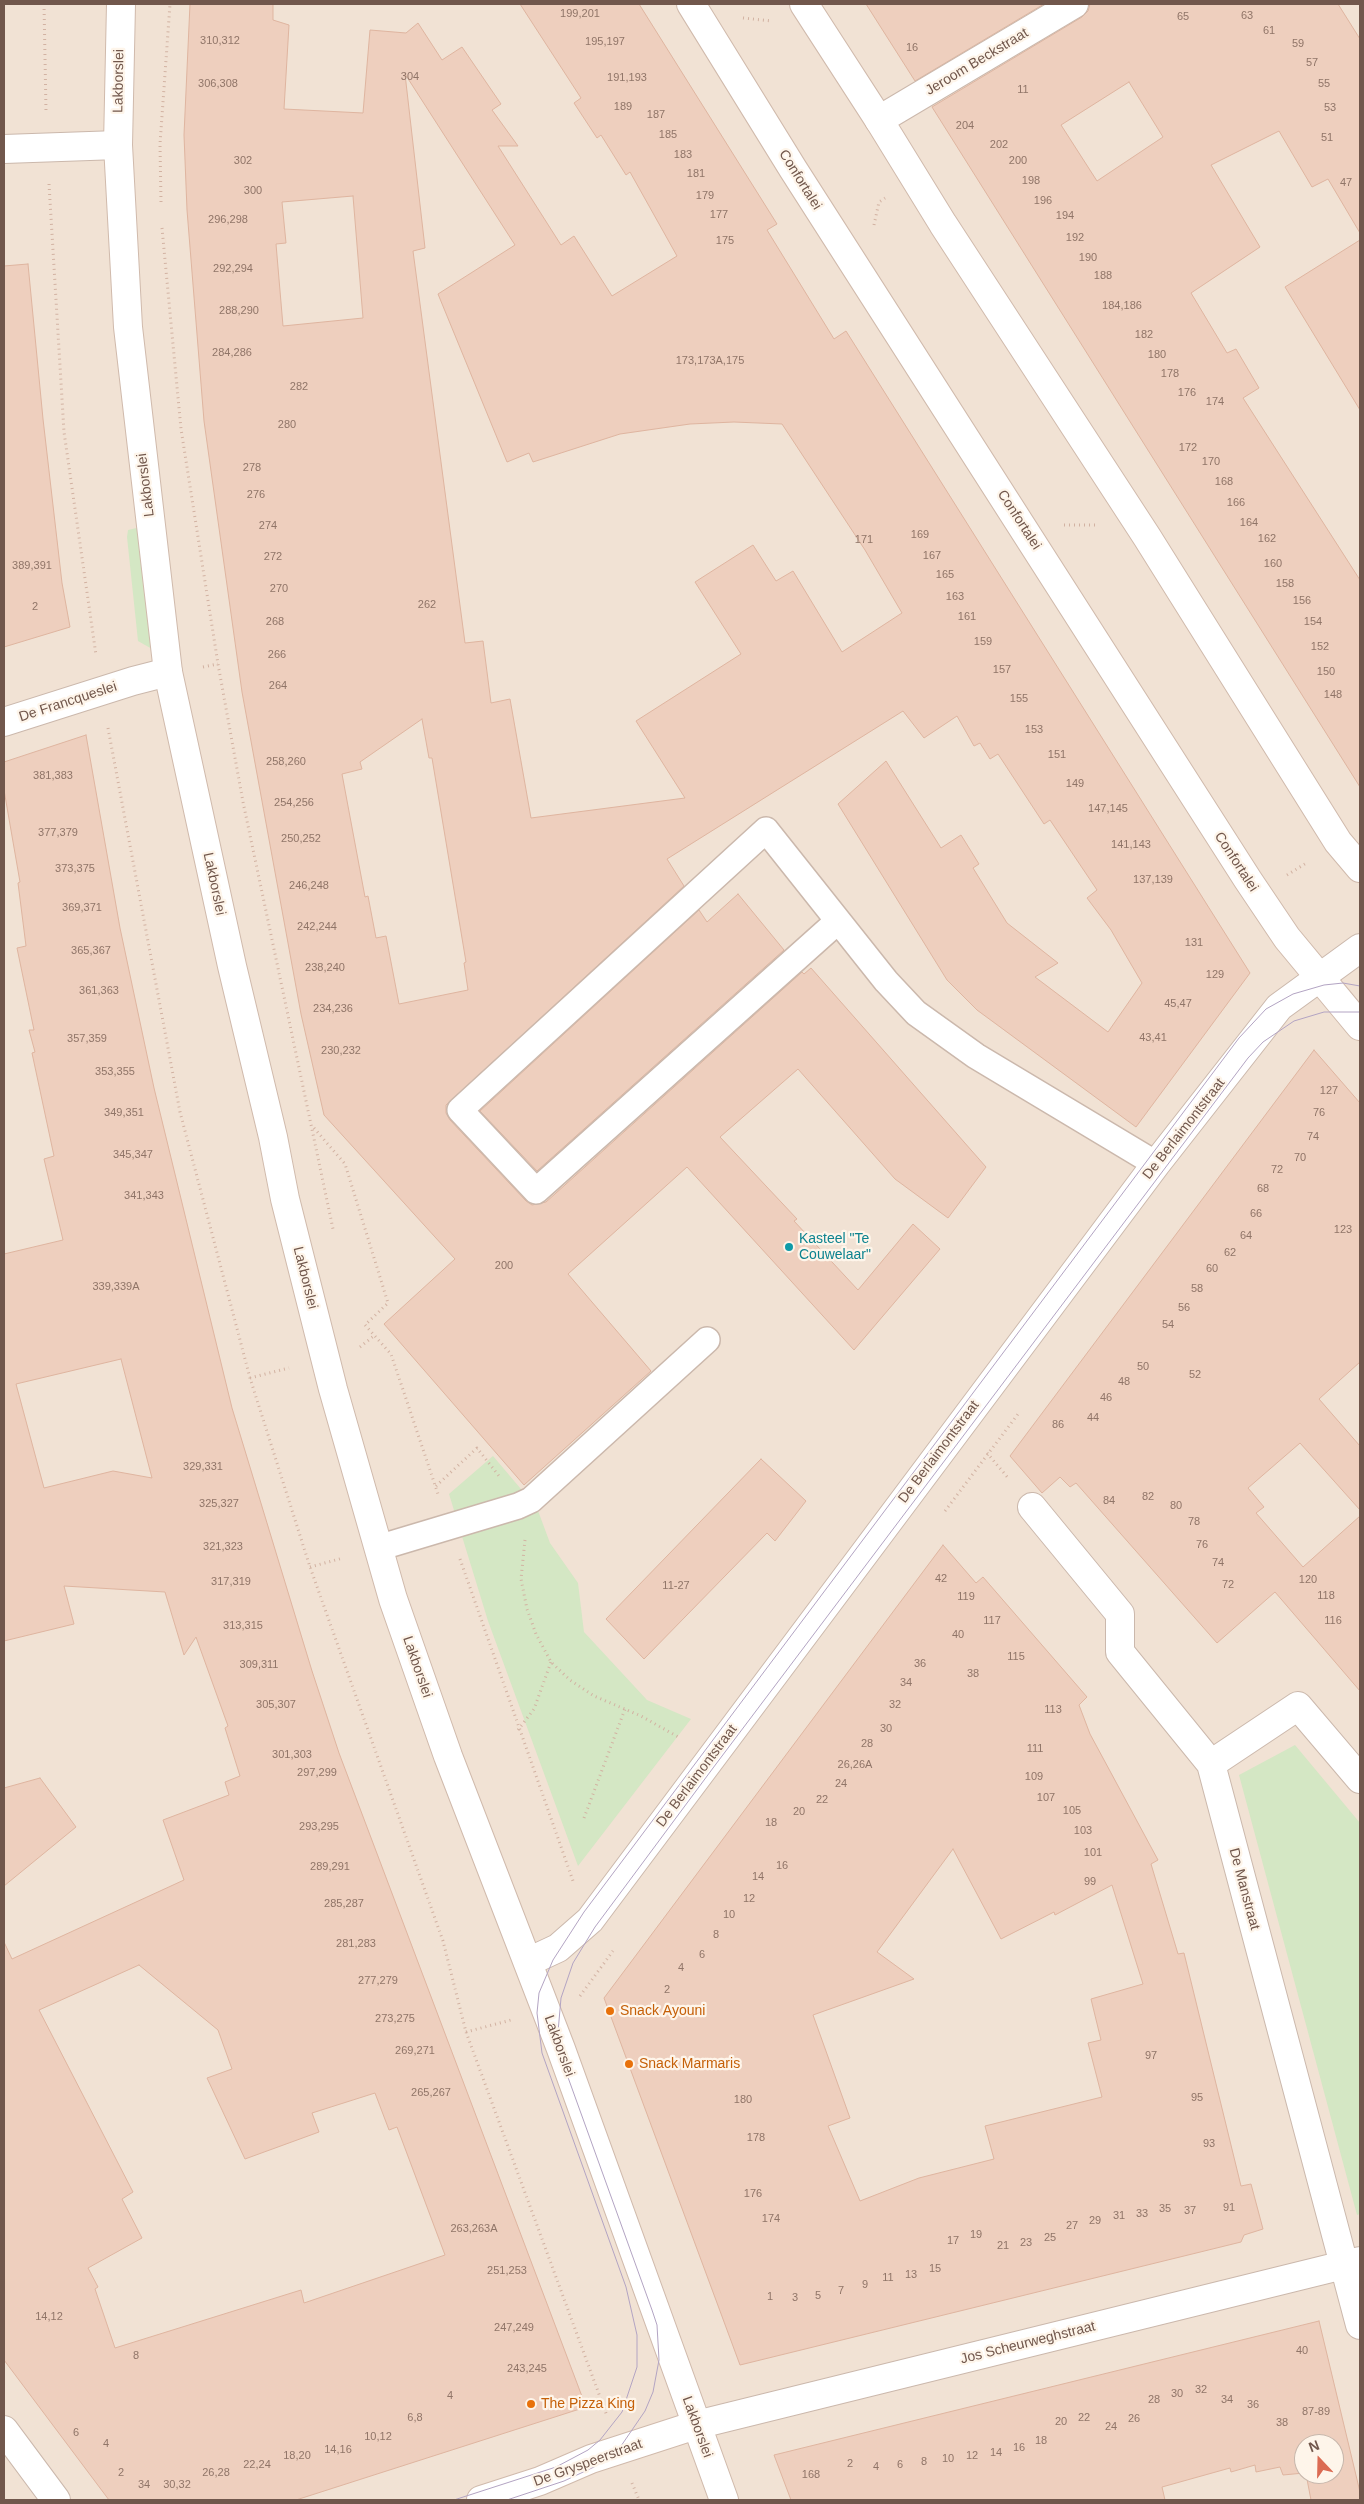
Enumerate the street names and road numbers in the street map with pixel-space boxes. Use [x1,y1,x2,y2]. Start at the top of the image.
street label: Jeroom Beckstraat [923,25,1031,99]
street label: Lakborslei [110,49,128,113]
street label: Confortalei [775,147,825,213]
street label: Lakborslei [134,452,158,518]
street label: Confortalei [994,487,1044,553]
street label: De Francqueslei [17,678,119,726]
street label: Confortalei [1211,829,1261,895]
street label: Lakborslei [199,851,229,917]
street label: De Berlaimontstraat [1139,1075,1229,1183]
street label: Lakborslei [289,1245,321,1311]
street label: De Berlaimontstraat [895,1398,983,1506]
street label: Lakborslei [399,1634,435,1700]
street label: De Berlaimontstraat [653,1722,741,1830]
street label: De Manstraat [1225,1846,1263,1932]
street label: Lakborslei [540,2013,578,2079]
street label: Jos Scheurweghstraat [959,2318,1097,2368]
street label: Lakborslei [678,2394,716,2460]
street label: De Gryspeerstraat [531,2436,645,2490]

